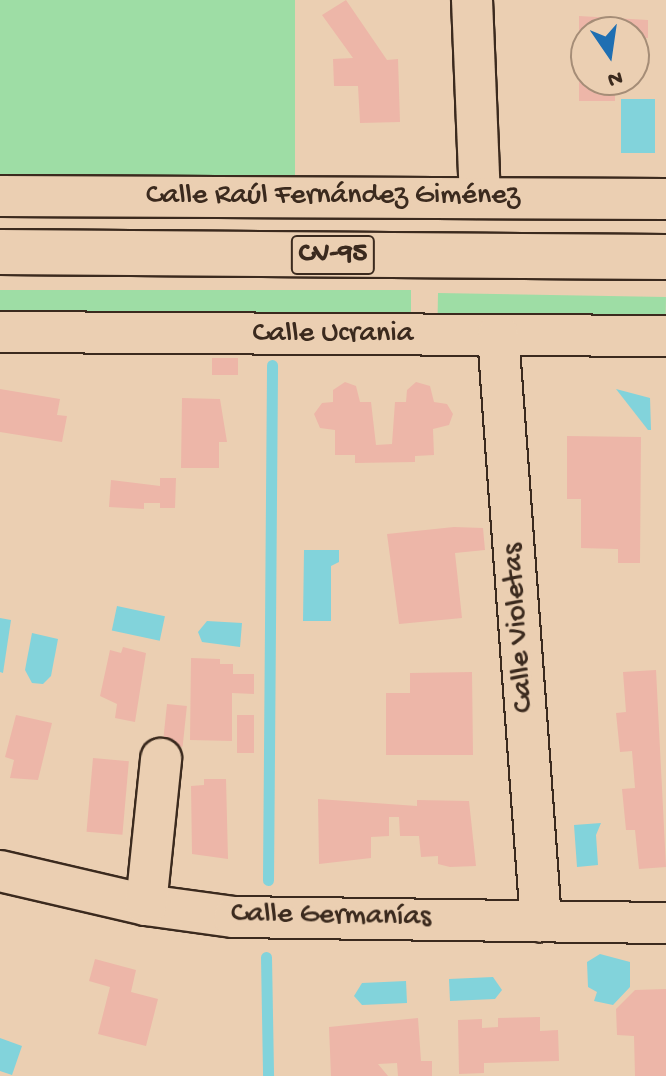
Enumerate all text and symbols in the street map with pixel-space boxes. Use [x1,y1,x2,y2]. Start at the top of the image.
north arrow [570,16,650,96]
text: N [605,63,625,92]
street label: Calle Raúl Fernández Giménez [146,179,520,215]
road number: CV-95 [289,231,377,279]
street label: Calle Ucrania [253,317,413,353]
street label: Calle Violetas [496,542,544,714]
street label: Calle Germanías [231,897,431,937]

